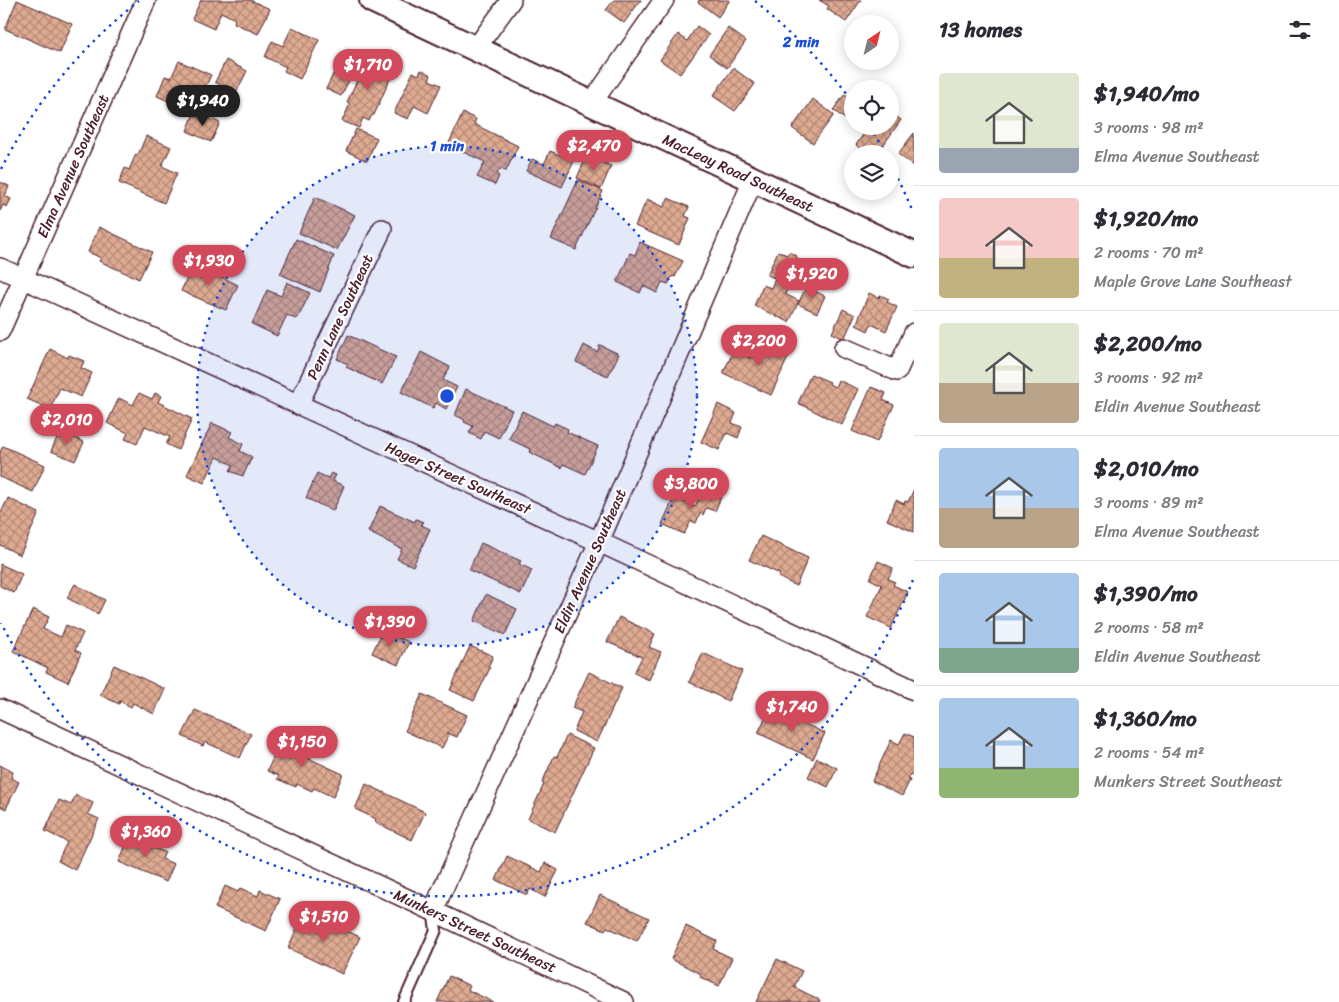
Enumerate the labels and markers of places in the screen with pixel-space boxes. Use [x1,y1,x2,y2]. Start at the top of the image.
pin: $1,710 [327,48,409,91]
pin: $1,940 [162,84,244,127]
pin: $2,470 [553,130,635,172]
pin: $1,930 [168,244,250,287]
pin: $1,920 [771,258,853,300]
pin: $2,200 [718,324,800,367]
centre of rings [438,387,456,405]
pin: $2,010 [26,404,108,446]
pin: $3,800 [650,468,732,510]
pin: $1,390 [349,606,431,648]
pin: $1,740 [751,690,833,733]
pin: $1,150 [261,726,343,768]
pin: $1,360 [105,816,187,858]
pin: $1,510 [283,900,365,943]

